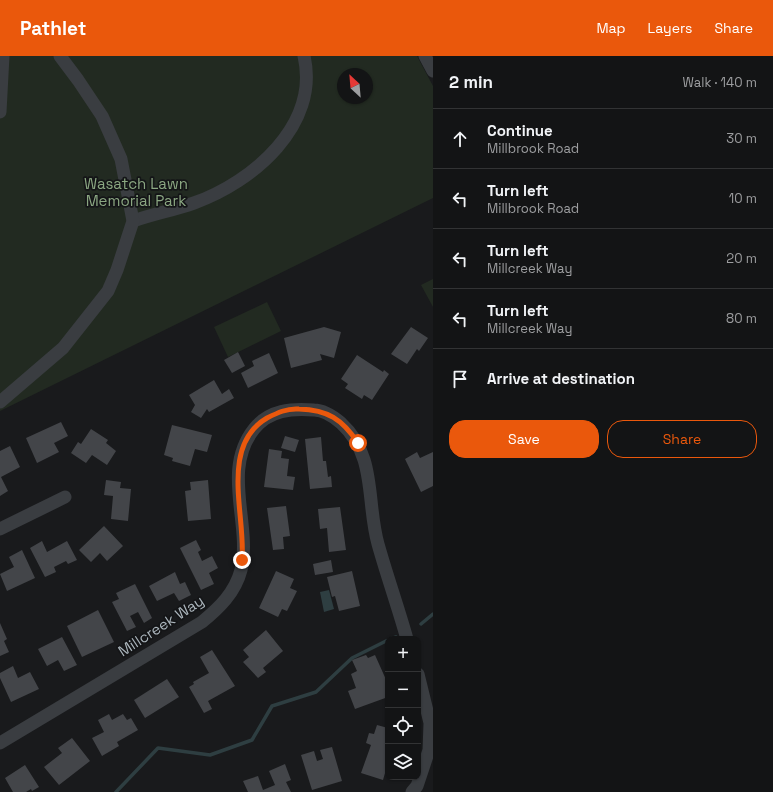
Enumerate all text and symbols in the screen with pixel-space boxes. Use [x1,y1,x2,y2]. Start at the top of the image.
text: Pathlet [20,16,86,41]
text: Map [596,19,626,37]
text: Layers [648,19,692,37]
text: Share [714,19,753,37]
north arrow [337,68,373,104]
text: 2 min [449,71,493,93]
text: Walk · 140 m [683,74,757,91]
text: Continue [487,121,553,140]
icon: ahead [449,128,471,150]
text: 30 m [726,130,757,147]
text: Millbrook Road [487,140,579,157]
park label: Wasatch Lawn Memorial Park [84,174,188,210]
text: Turn left [487,181,549,200]
icon: left [449,188,471,210]
text: 10 m [729,190,757,207]
text: Millbrook Road [487,200,579,217]
text: Turn left [487,241,549,260]
icon: left [449,248,471,270]
text: 20 m [726,250,757,267]
text: Millcreek Way [487,260,572,277]
text: Turn left [487,301,549,320]
icon: left [449,308,471,330]
text: 80 m [726,310,757,327]
text: Millcreek Way [487,320,572,337]
icon: arrive [449,368,471,390]
text: Arrive at destination [487,369,635,388]
button: Save [449,420,599,458]
button: Share [607,420,757,458]
route start [349,434,367,452]
route end [233,551,251,569]
street label: Millcreek Way [114,591,207,660]
map controls [385,636,421,780]
button: + [385,636,421,672]
button: − [385,672,421,708]
button: locate [385,708,421,744]
button: layers [385,744,421,780]

